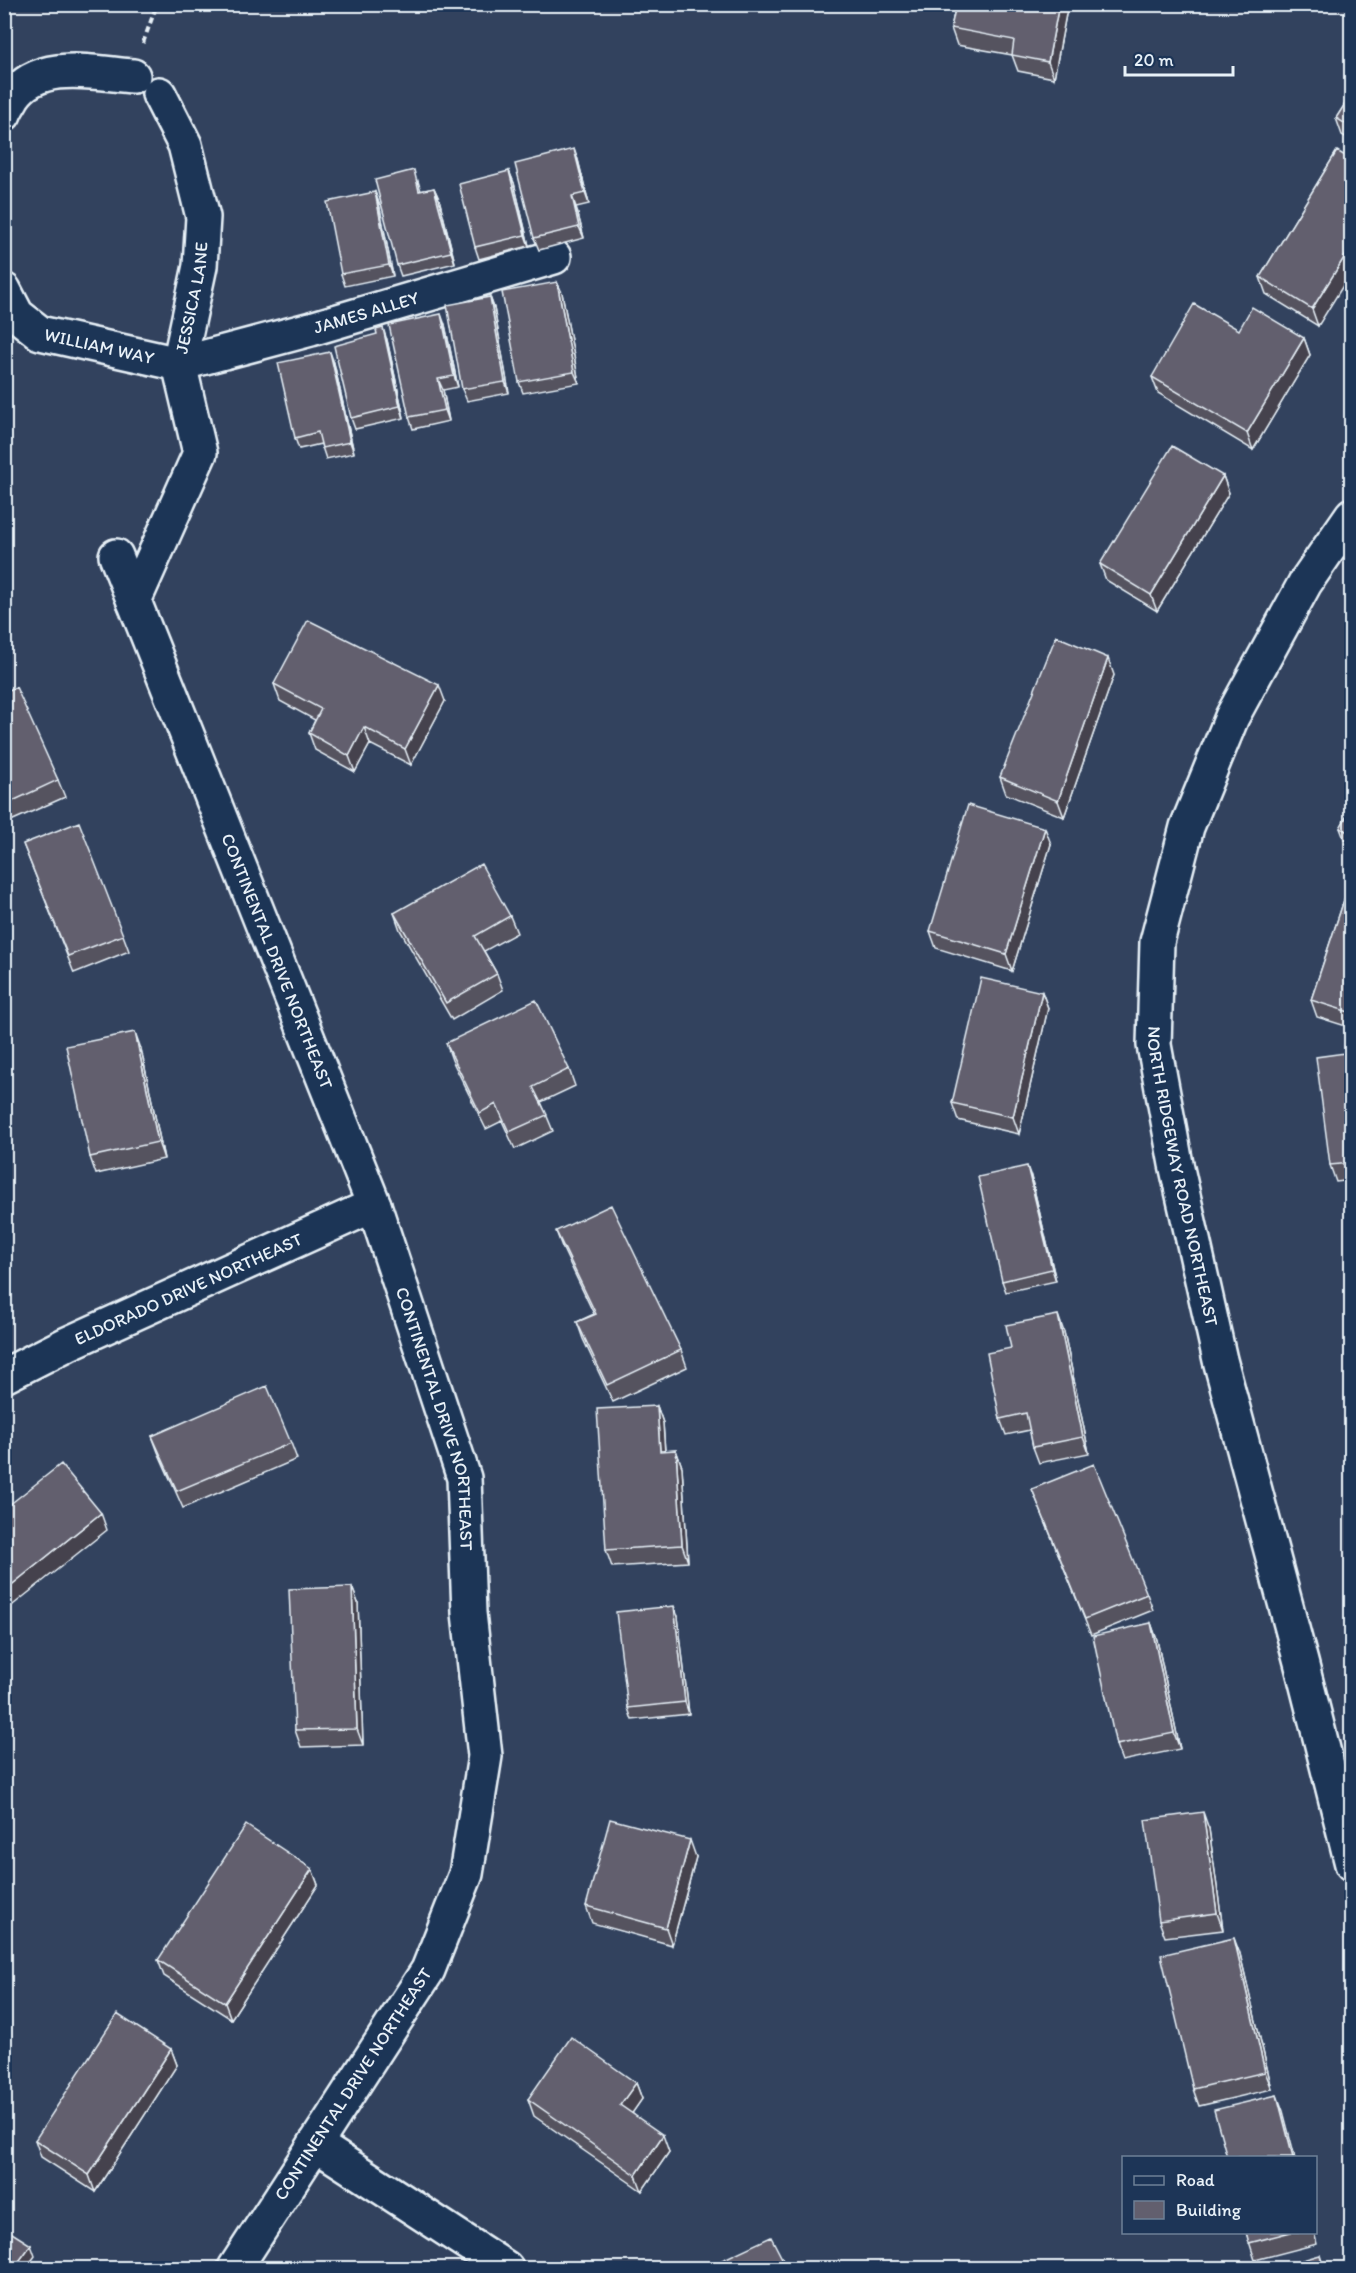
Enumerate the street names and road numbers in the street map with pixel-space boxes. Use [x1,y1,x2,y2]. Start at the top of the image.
street label: JESSICA LANE [170,241,212,356]
street label: JAMES ALLEY [311,286,422,339]
street label: WILLIAM WAY [42,323,157,369]
street label: CONTINENTAL DRIVE NORTHEAST [216,830,338,1092]
street label: NORTH RIDGEWAY ROAD NORTHEAST [1143,1026,1223,1328]
street label: ELDORADO DRIVE NORTHEAST [71,1228,306,1350]
street label: CONTINENTAL DRIVE NORTHEAST [391,1284,478,1551]
street label: CONTINENTAL DRIVE NORTHEAST [269,1964,437,2204]

